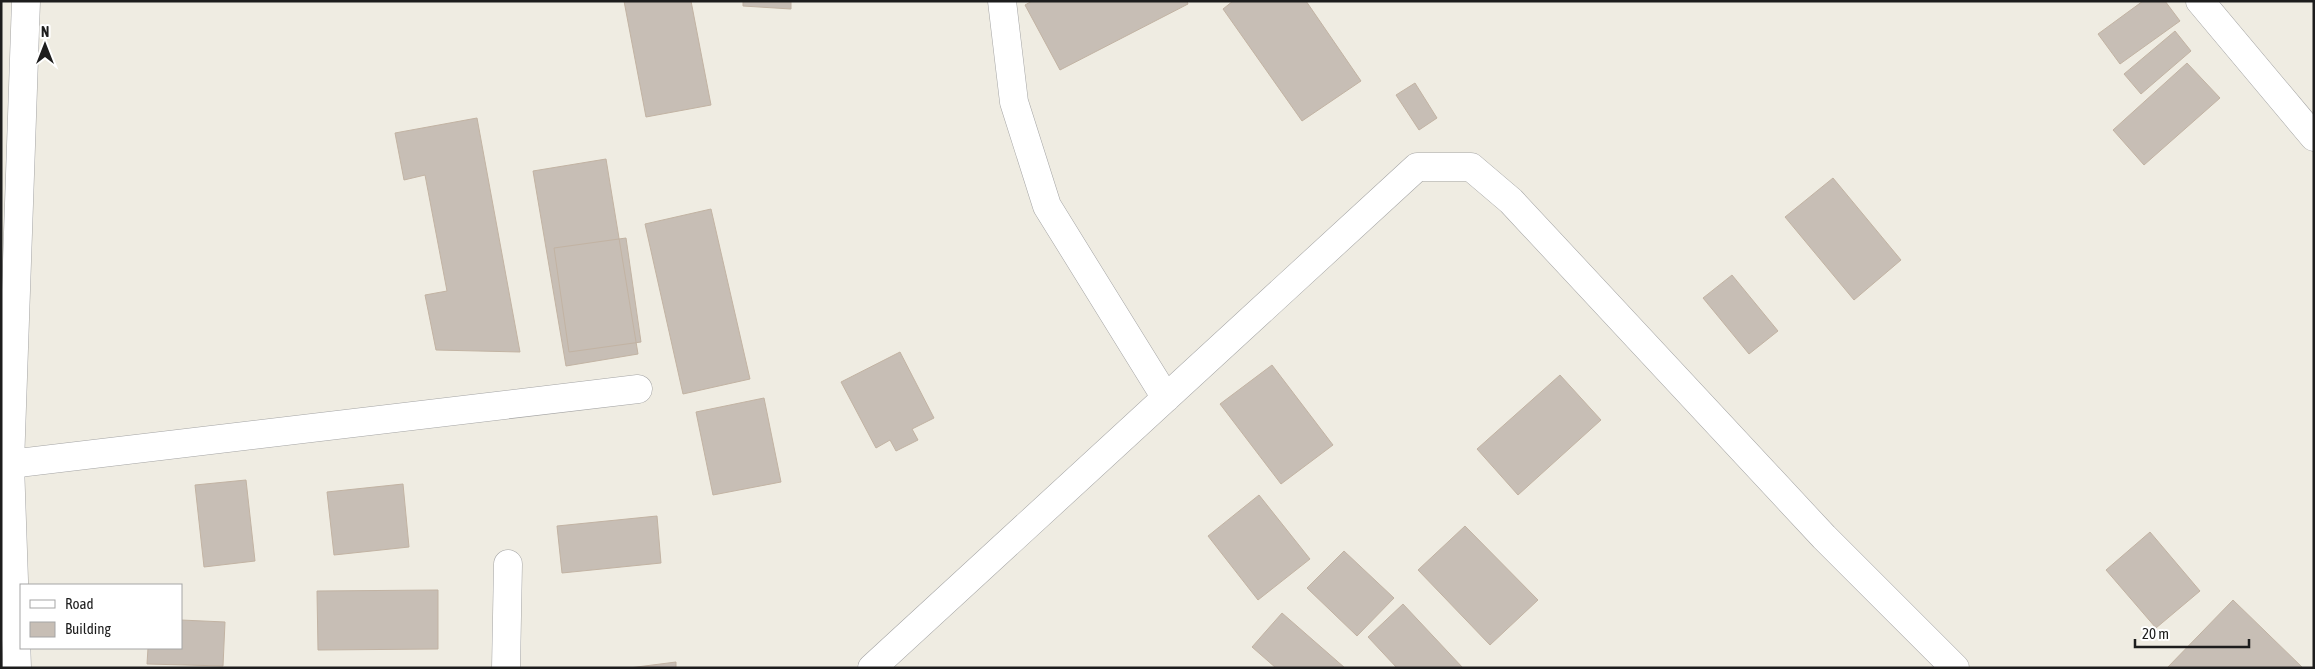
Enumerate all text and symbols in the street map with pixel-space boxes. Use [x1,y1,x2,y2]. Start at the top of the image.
north arrow [20,20,70,70]
text: N [41,24,49,40]
legend [20,584,182,649]
text: Road [65,595,94,612]
scale bar [2135,616,2249,648]
text: Building [65,620,111,637]
text: 20 m [2142,625,2169,642]

